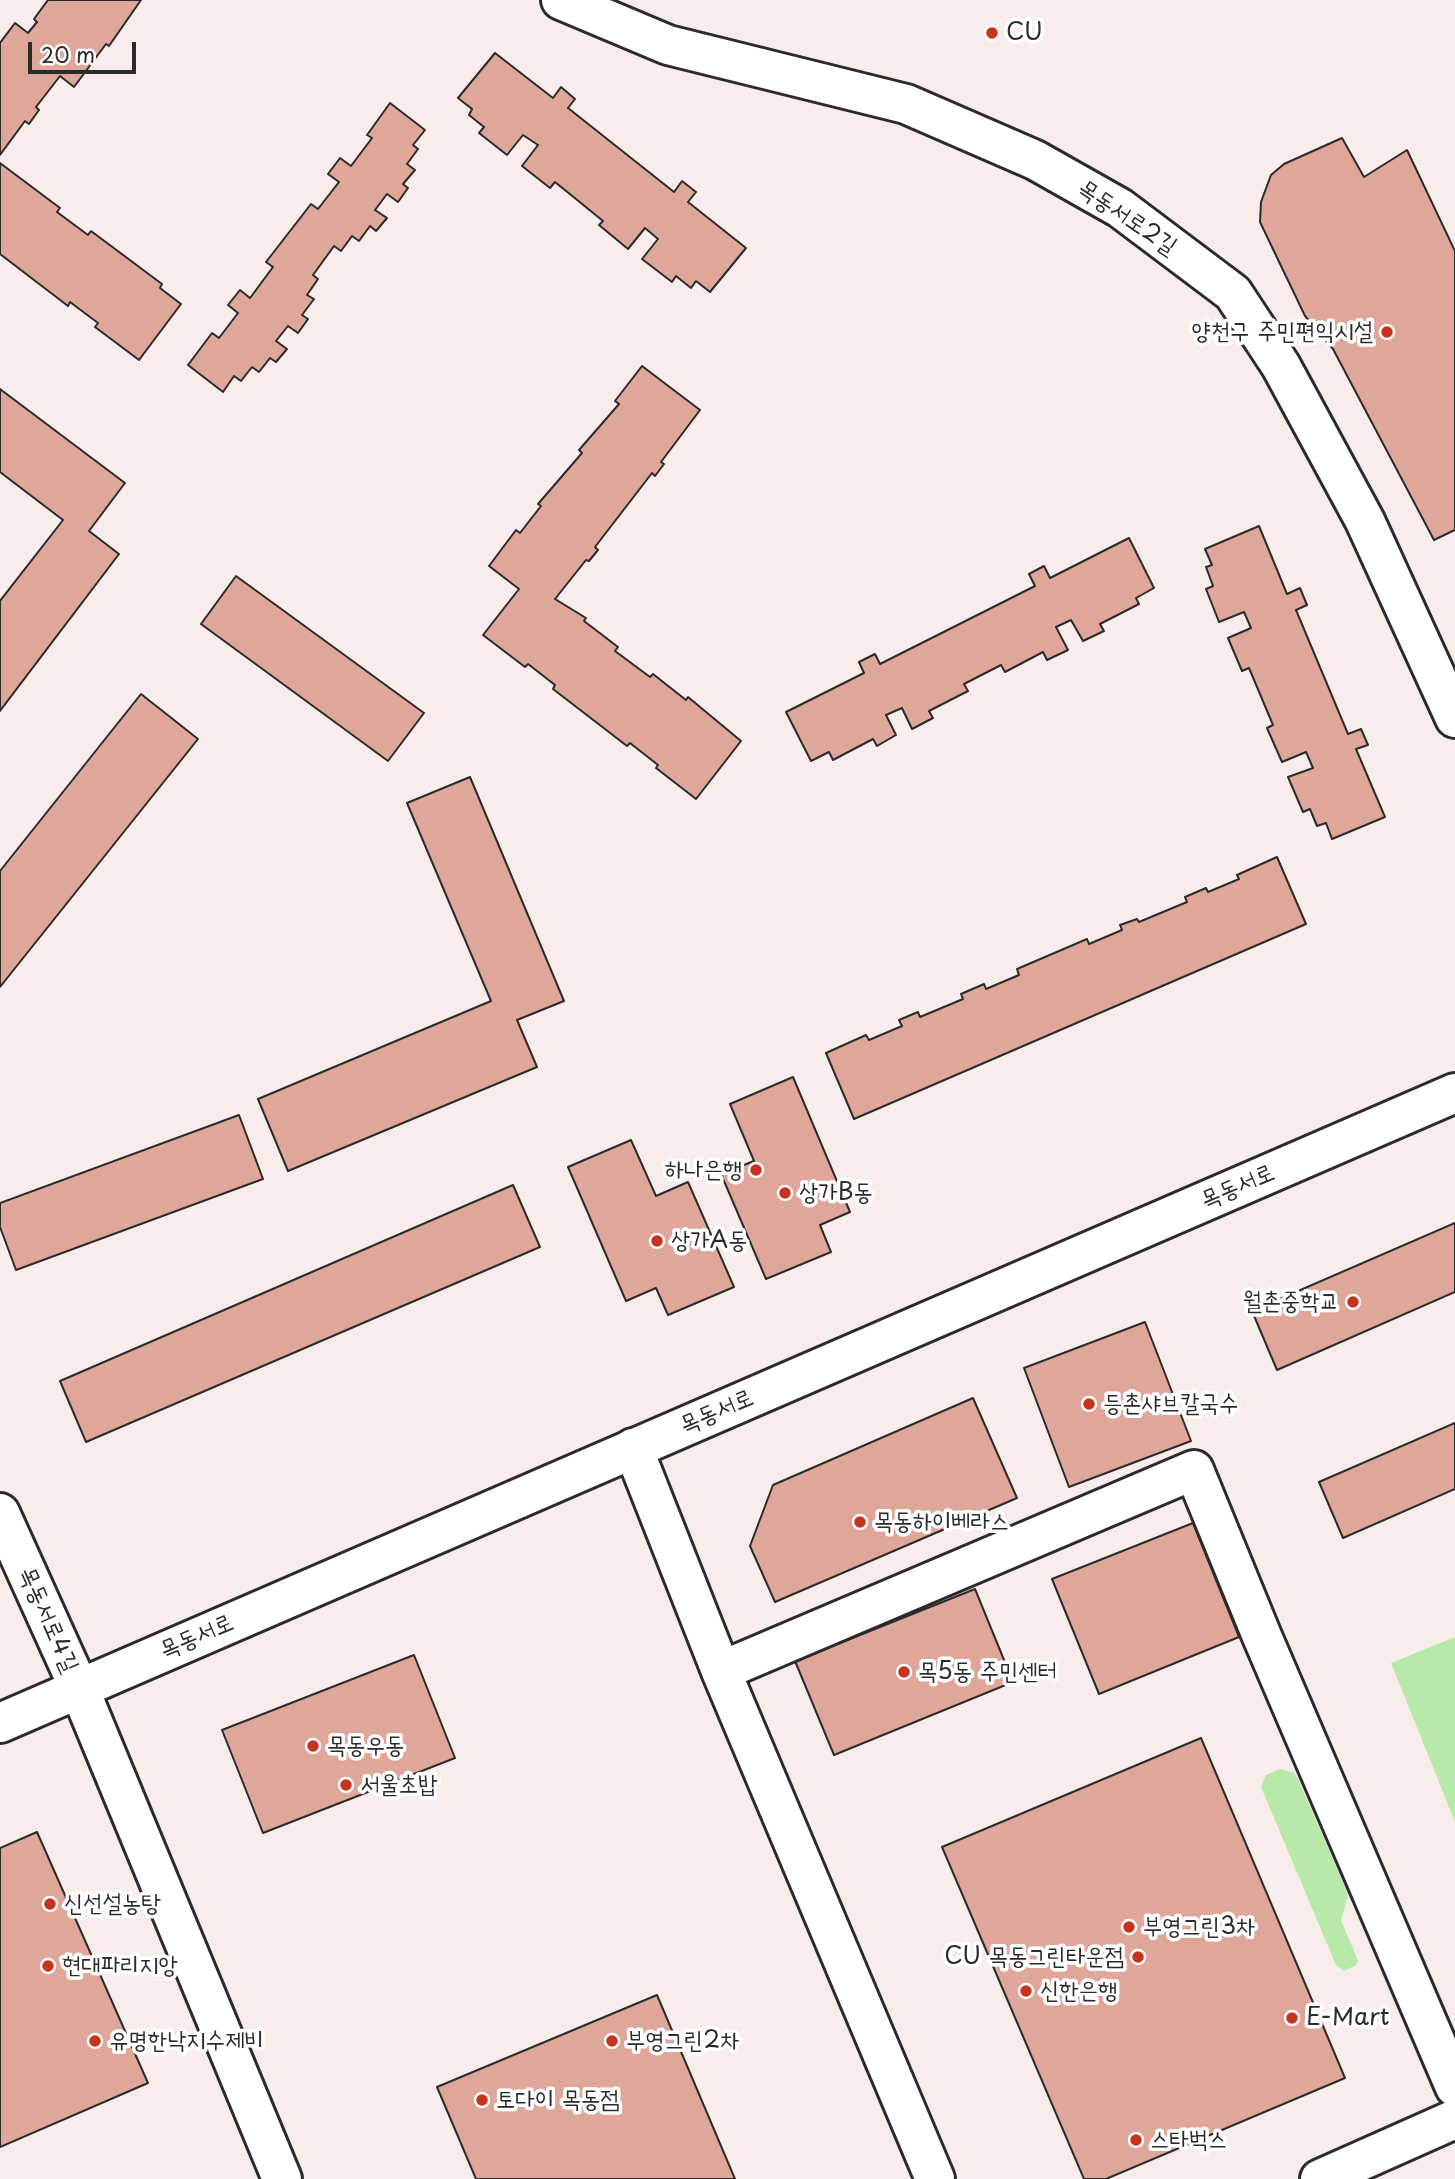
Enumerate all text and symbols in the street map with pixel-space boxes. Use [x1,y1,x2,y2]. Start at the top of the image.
place label: CU [1006,19,1043,47]
marker: CU [984,25,1000,41]
scale bar [32,28,140,72]
text: 20 m [41,38,95,70]
street label: 목동서로2길 [1072,174,1182,262]
place label: 양천구 주민편익시설 [1191,318,1373,346]
marker: 양천구 주민편익시설 [1379,324,1395,340]
place label: 하나은행 [665,1156,742,1184]
street label: 목동서로 [1197,1159,1279,1215]
marker: 하나은행 [748,1162,764,1178]
place label: 상가B동 [799,1179,873,1207]
marker: 상가B동 [777,1185,793,1201]
place label: 상가A동 [671,1227,747,1255]
marker: 상가A동 [649,1233,665,1249]
place label: 월촌중학교 [1242,1288,1339,1316]
marker: 월촌중학교 [1345,1294,1361,1310]
street label: 목동서로 [676,1384,758,1440]
place label: 등촌샤브칼국수 [1103,1390,1238,1418]
marker: 등촌샤브칼국수 [1081,1396,1097,1412]
place label: 목동하이베라스 [874,1508,1009,1536]
marker: 목동하이베라스 [852,1514,868,1530]
street label: 목동서로4길 [12,1563,84,1677]
street label: 목동서로 [156,1609,238,1665]
place label: 목5동 주민센터 [918,1658,1057,1686]
marker: 목5동 주민센터 [896,1664,912,1680]
place label: 목동우동 [327,1732,404,1760]
marker: 목동우동 [305,1738,321,1754]
place label: 서울초밥 [360,1771,437,1799]
marker: 서울초밥 [338,1777,354,1793]
place label: 신선설농탕 [64,1890,161,1918]
marker: 신선설농탕 [42,1896,58,1912]
place label: 부영그린3차 [1143,1913,1255,1941]
marker: 부영그린3차 [1121,1919,1137,1935]
place label: CU 목동그린타운점 [944,1943,1124,1971]
marker: CU 목동그린타운점 [1130,1949,1146,1965]
place label: 현대파리지앙 [62,1952,178,1980]
marker: 현대파리지앙 [40,1958,56,1974]
place label: 신한은행 [1040,1977,1117,2005]
marker: 신한은행 [1018,1983,1034,1999]
place label: E-Mart [1306,2004,1390,2032]
marker: E-Mart [1284,2010,1300,2026]
place label: 유명한낙지수제비 [109,2027,264,2055]
place label: 부영그린2차 [626,2027,740,2055]
marker: 유명한낙지수제비 [87,2033,103,2049]
marker: 부영그린2차 [604,2033,620,2049]
place label: 토다이 목동점 [496,2086,620,2114]
marker: 토다이 목동점 [474,2092,490,2108]
place label: 스타벅스 [1150,2126,1227,2154]
marker: 스타벅스 [1128,2132,1144,2148]

